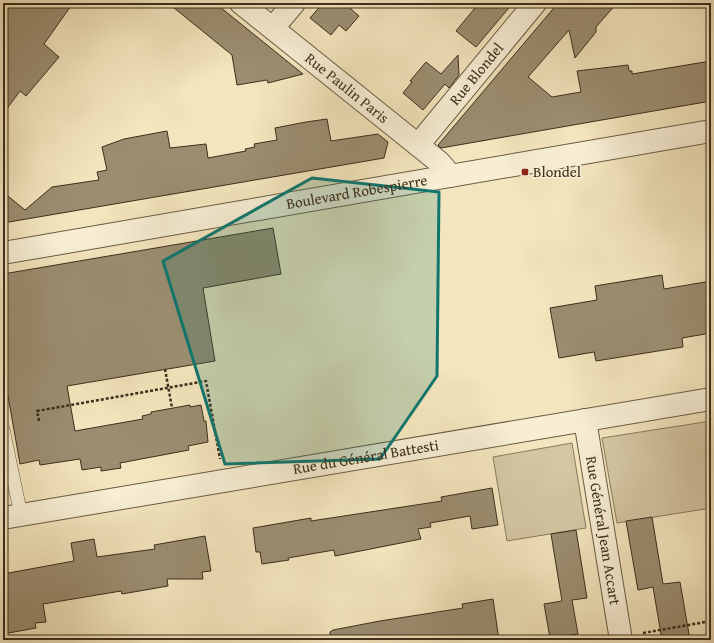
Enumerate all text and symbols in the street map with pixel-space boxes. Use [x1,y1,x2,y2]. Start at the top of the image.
street label: Rue Blondel [444,38,508,109]
street label: Rue Paulin Paris [301,48,394,128]
place label: Blondel [533,161,581,182]
marker: Blondel [520,167,530,177]
street label: Boulevard Robespierre [285,169,429,214]
street label: Rue du Général Battesti [291,434,440,479]
street label: Rue Général Jean Accart [581,454,626,607]

